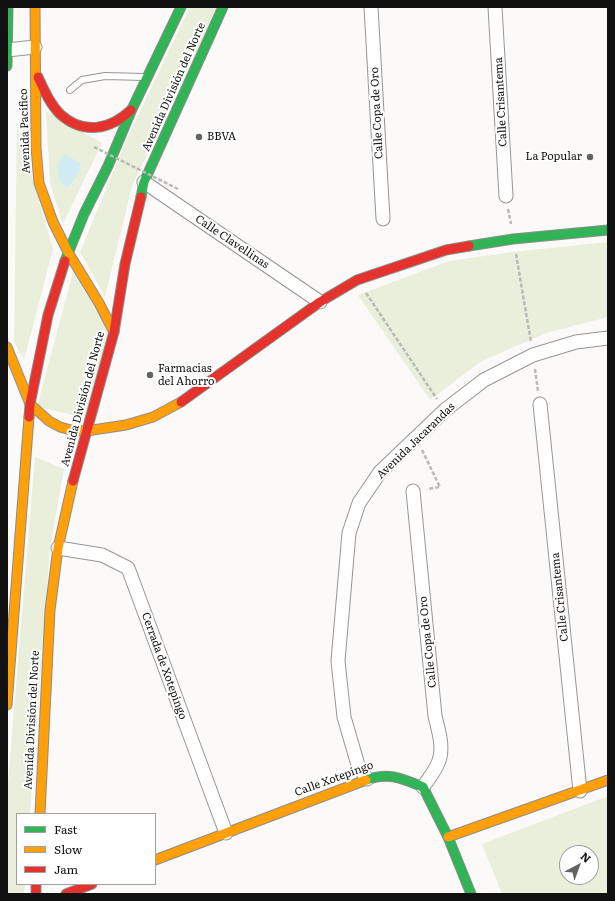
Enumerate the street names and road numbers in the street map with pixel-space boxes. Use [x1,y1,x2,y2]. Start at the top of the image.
street label: Avenida División del Norte [140,21,208,153]
street label: Calle Crisantema [492,57,510,147]
street label: Calle Copa de Oro [368,67,386,159]
street label: Avenida Pacífico [17,88,33,174]
street label: Calle Clavellinas [193,212,271,272]
street label: Avenida División del Norte [59,330,107,468]
street label: Avenida Jacarandas [374,400,458,482]
street label: Calle Crisantema [549,552,571,642]
street label: Calle Copa de Oro [417,596,439,688]
street label: Cerrada de Xotepingo [138,611,190,721]
street label: Avenida División del Norte [22,650,42,790]
street label: Calle Xotepingo [293,759,375,799]

